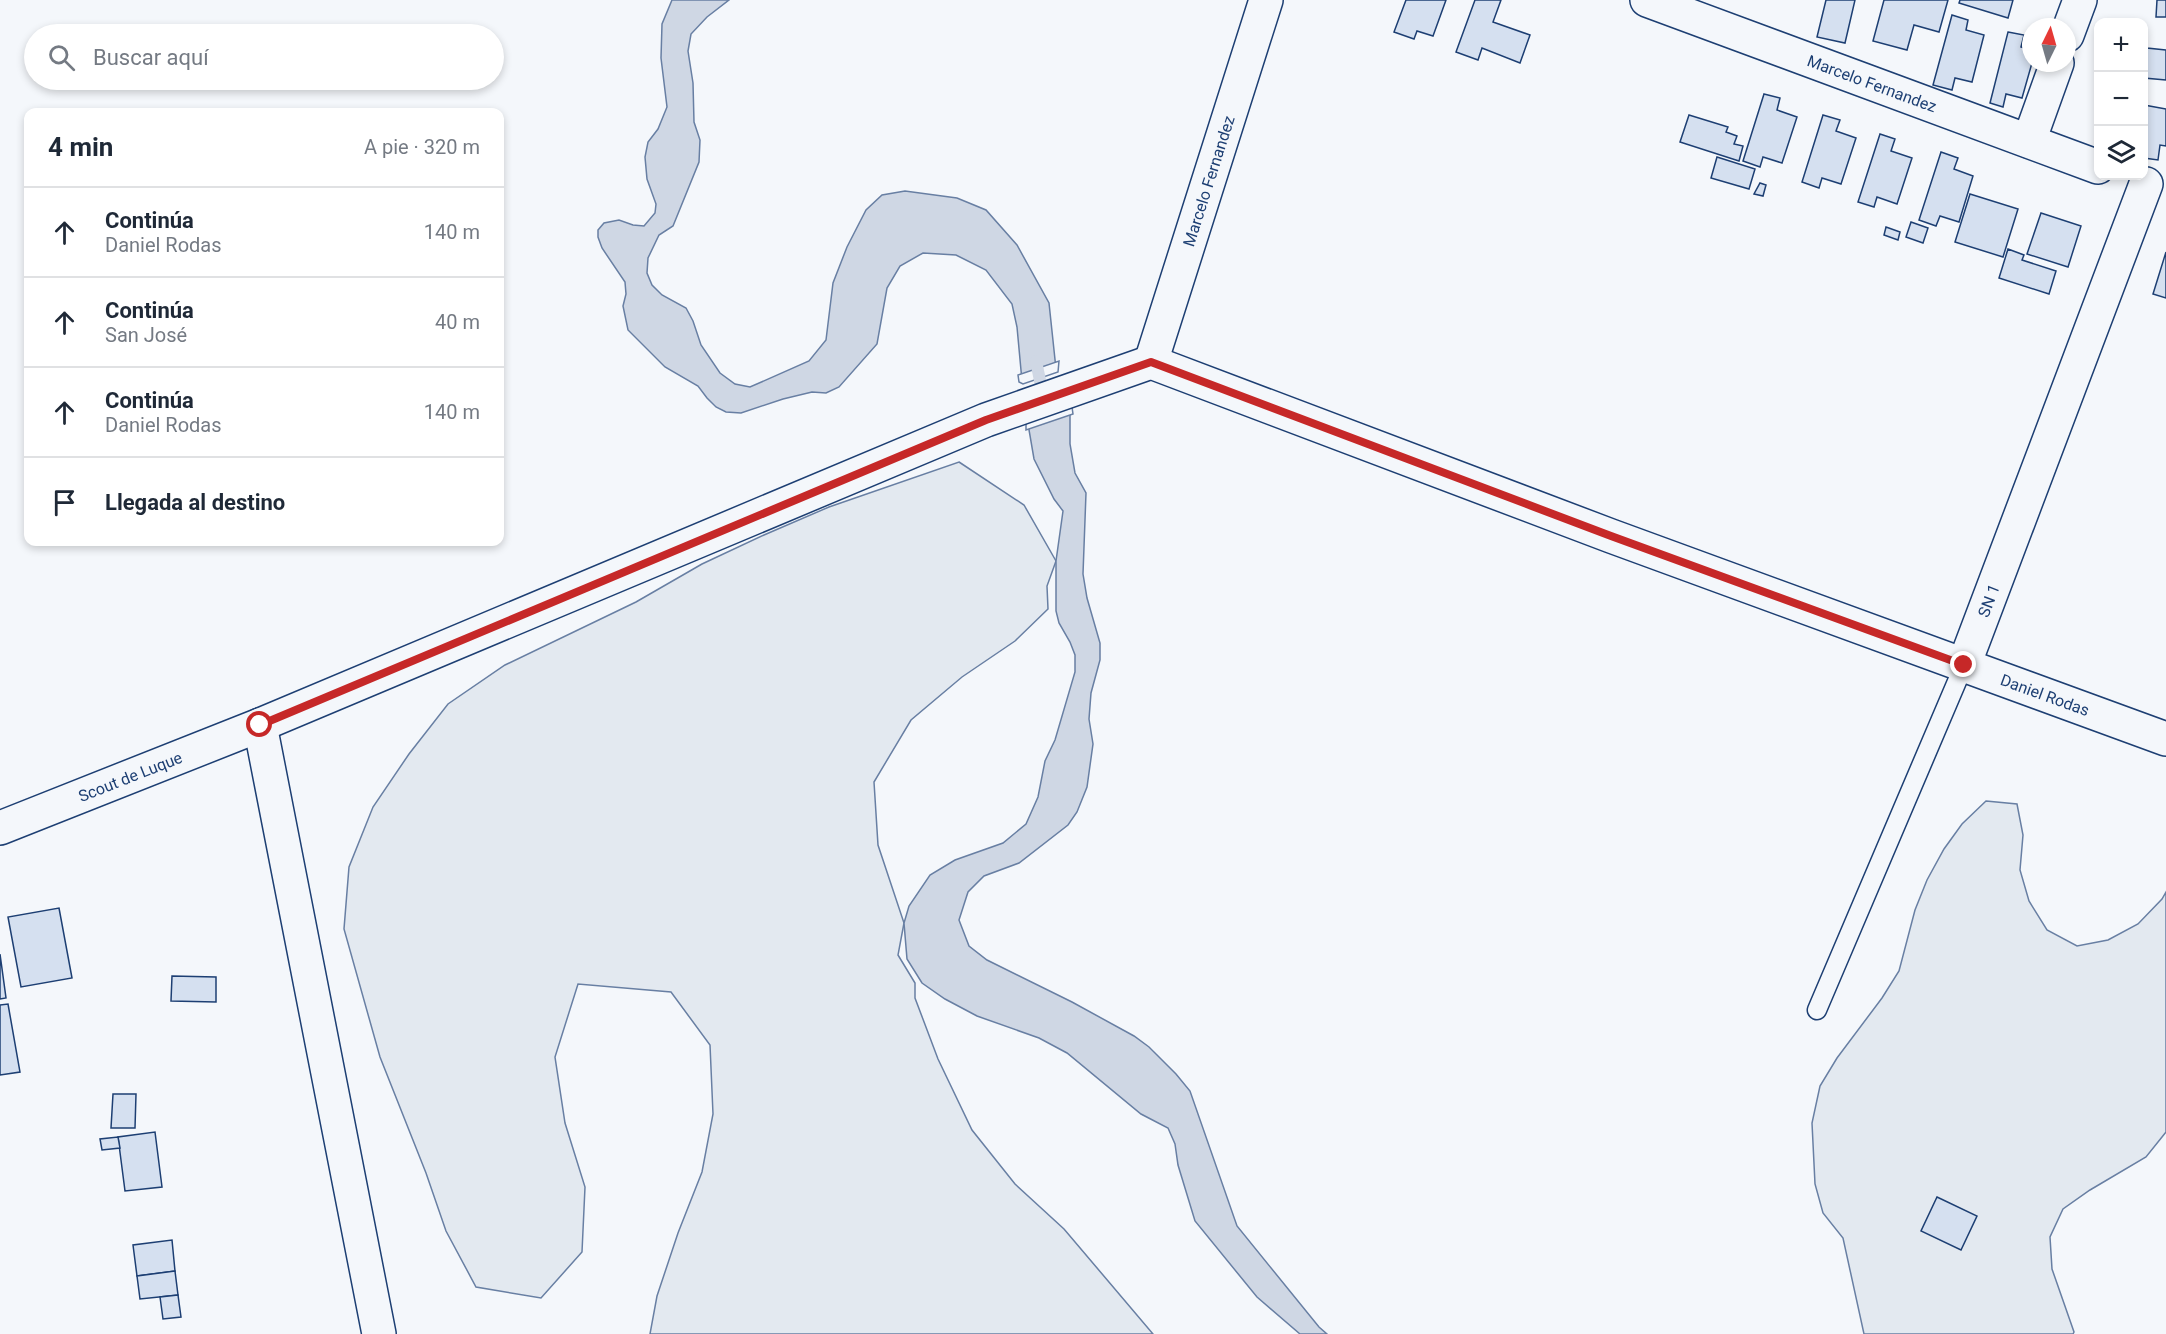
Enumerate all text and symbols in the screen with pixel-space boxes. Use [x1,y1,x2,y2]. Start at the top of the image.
north arrow [2022,18,2076,72]
map controls [2094,18,2148,180]
button: + [2094,18,2148,72]
search box [24,24,504,90]
icon: search [45,41,78,74]
text: Buscar aquí [93,45,209,70]
street label: Marcelo Fernandez [1805,51,1939,116]
button: − [2094,72,2148,126]
street label: Marcelo Fernandez [1179,113,1238,249]
button: layers [2094,126,2148,180]
text: 4 min [48,132,113,162]
text: A pie · 320 m [364,135,480,159]
text: Continúa [105,208,194,233]
icon: ahead [48,216,81,249]
text: 140 m [424,220,480,244]
text: Daniel Rodas [105,233,222,257]
text: Continúa [105,298,194,323]
icon: ahead [48,306,81,339]
text: 40 m [435,310,480,334]
text: San José [105,323,187,347]
text: Continúa [105,388,194,413]
icon: ahead [48,396,81,429]
text: 140 m [424,400,480,424]
text: Daniel Rodas [105,413,222,437]
icon: arrive [48,486,81,519]
text: Llegada al destino [105,490,285,515]
street label: SN 1 [1974,581,2003,620]
route end [1950,651,1976,677]
street label: Daniel Rodas [1998,670,2092,720]
route start [246,711,272,737]
street label: Scout de Luque [76,747,185,806]

